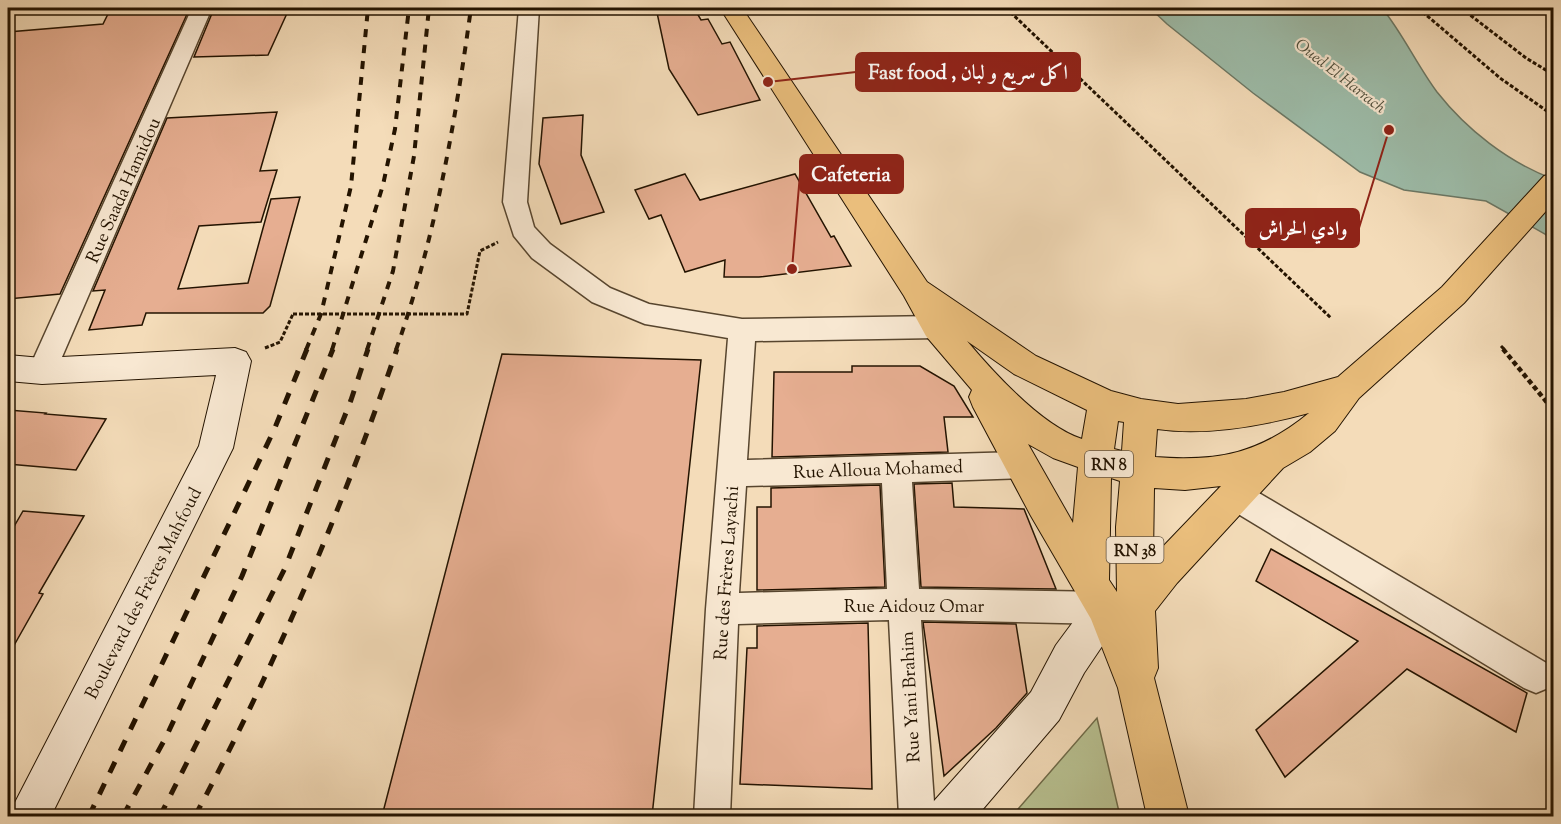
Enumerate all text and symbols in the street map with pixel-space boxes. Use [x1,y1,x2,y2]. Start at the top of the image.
water label: Oued El Harrach [1289,34,1390,120]
callout: Fast food , اكل سريع و لبان [856,53,1080,91]
text: Fast food , اكل سريع و لبان [868,60,1068,91]
street label: Rue Saada Hamidou [81,114,169,268]
callout: Cafeteria [800,155,903,193]
text: Cafeteria [811,162,891,191]
callout: وادي الحراش [1246,209,1359,247]
text: وادي الحراش [1259,216,1347,245]
road number: RN 8 [1085,451,1133,477]
street label: Rue Alloua Mohamed [793,455,963,487]
street label: Boulevard des Frères Mahfoud [80,484,210,704]
street label: Rue des Frères Layachi [709,485,747,661]
road number: RN 38 [1106,537,1164,563]
street label: Rue Aidouz Omar [844,595,984,621]
street label: Rue Yani Brahim [896,630,928,763]

